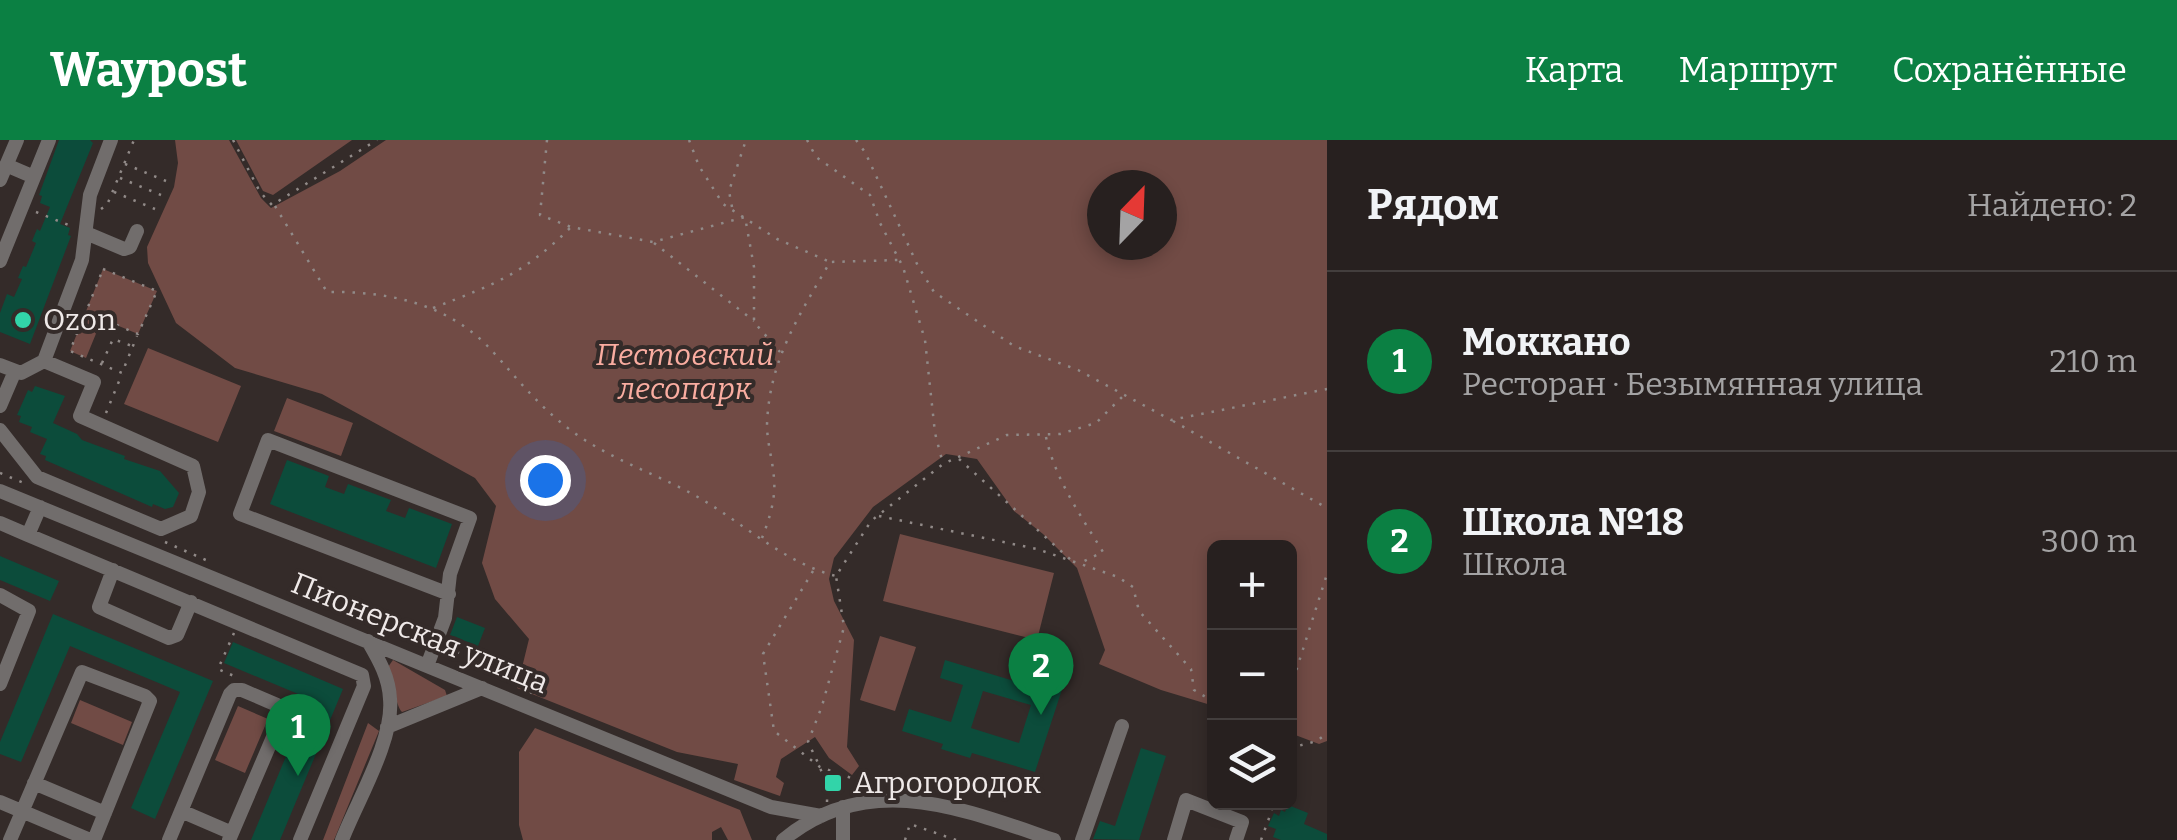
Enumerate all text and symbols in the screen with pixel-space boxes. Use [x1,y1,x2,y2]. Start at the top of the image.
text: Waypost [50,41,247,99]
text: Карта [1525,49,1623,91]
text: Маршрут [1678,49,1837,91]
text: Сохранённые [1892,49,2127,91]
north arrow [1087,170,1177,260]
text: Рядом [1367,180,1499,230]
text: Найдено: 2 [1967,186,2137,224]
place label: Ozon [43,302,116,338]
marker: Ozon [12,309,34,331]
text: Моккано [1462,319,1631,365]
park label: Пестовский лесопарк [596,337,774,407]
text: 1 [1393,342,1406,380]
text: 210 m [2049,342,2137,380]
text: Ресторан · Безымянная улица [1462,365,1923,403]
your location [520,455,571,506]
text: Школа №18 [1462,499,1684,545]
text: 2 [1390,522,1409,560]
text: 300 m [2041,522,2137,560]
map controls [1207,540,1297,810]
button: + [1207,540,1297,630]
text: Школа [1462,545,1567,583]
street label: Пионерская улица [286,565,554,701]
button: − [1207,630,1297,720]
pin: 2 [1008,632,1074,715]
pin: 1 [266,694,330,776]
button: layers [1207,720,1297,810]
place label: Агрогородок [853,765,1041,801]
marker: Агрогородок [822,772,844,794]

